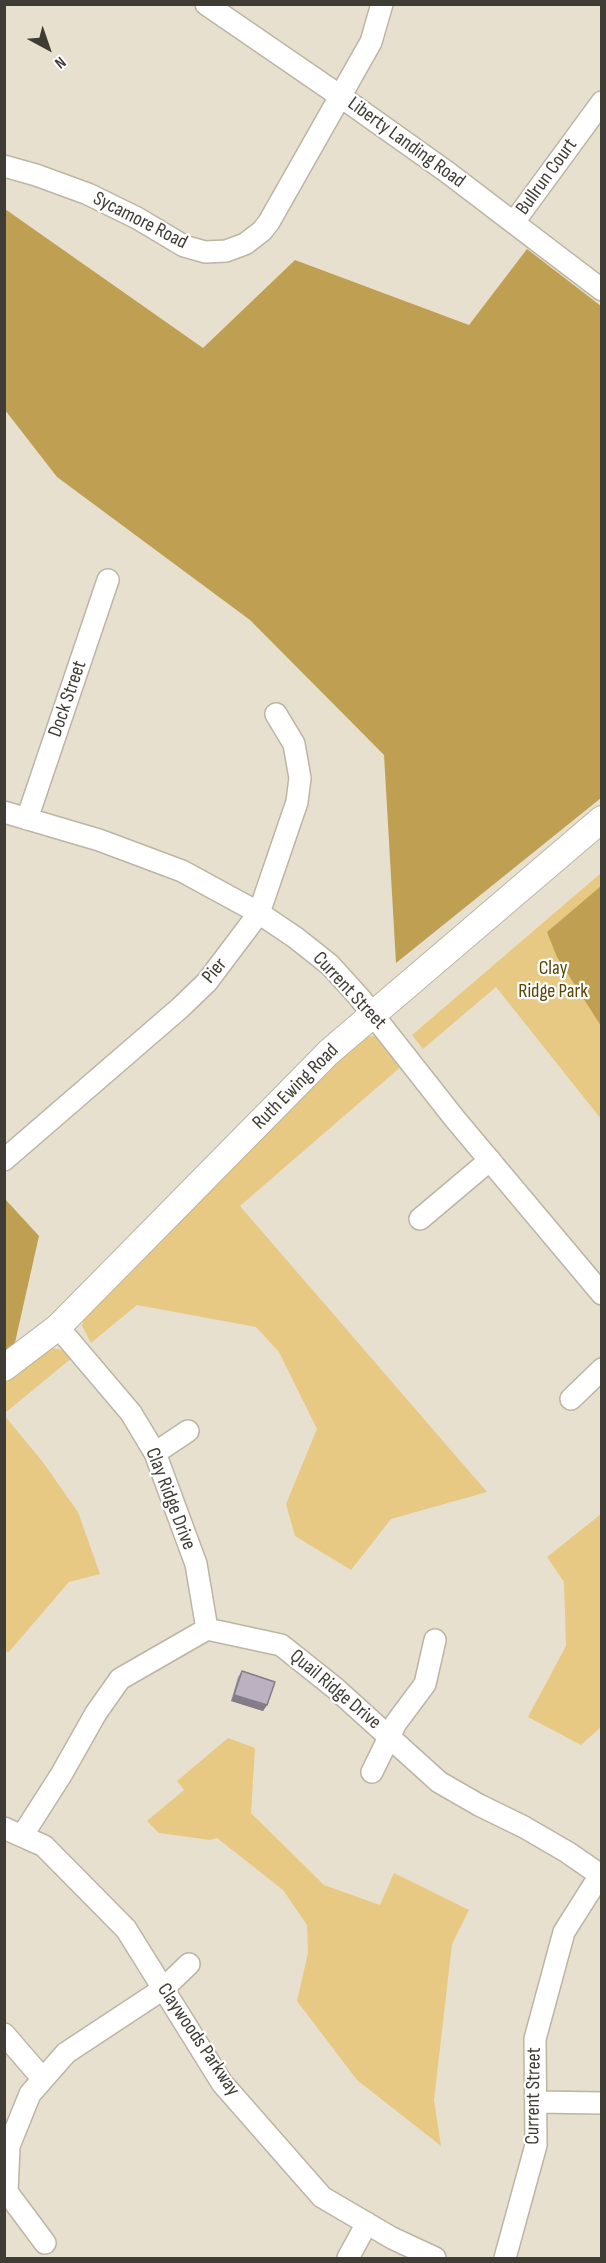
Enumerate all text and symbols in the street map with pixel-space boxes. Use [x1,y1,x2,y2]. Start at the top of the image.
north arrow [18,18,78,78]
text: N [51,52,69,72]
street label: Liberty Landing Road [343,92,469,194]
street label: Bullrun Court [511,134,583,220]
street label: Sycamore Road [89,187,191,255]
street label: Dock Street [44,658,92,740]
street label: Current Street [307,947,391,1035]
street label: Pier [197,953,233,989]
park label: Clay Ridge Park [518,957,588,1004]
street label: Ruth Ewing Road [248,1039,344,1135]
street label: Clay Ridge Drive [140,1445,200,1553]
street label: Quail Ridge Drive [284,1645,386,1735]
street label: Claywoods Parkway [152,1979,244,2101]
street label: Current Street [521,2047,547,2145]

